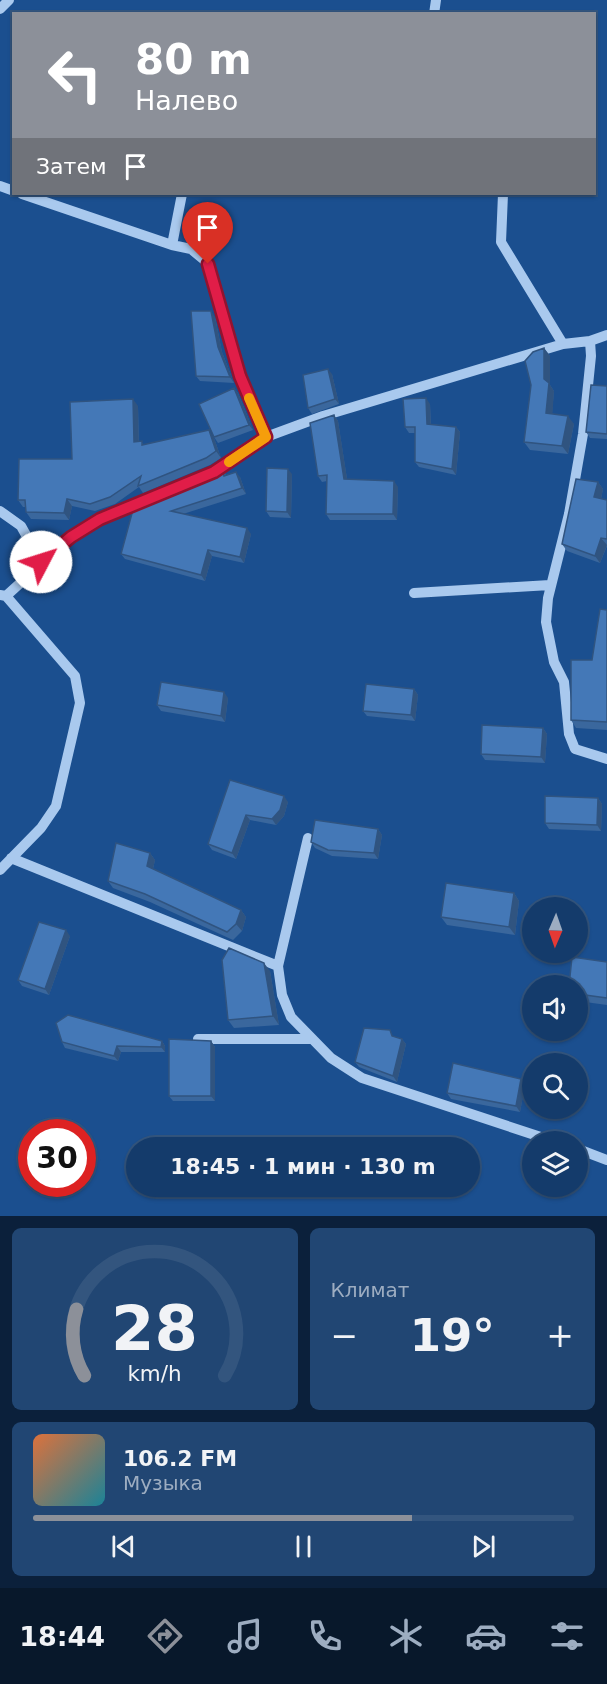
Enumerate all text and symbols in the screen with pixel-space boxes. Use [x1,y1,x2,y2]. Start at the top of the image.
text: 80 m [135,35,252,84]
icon: left [36,36,114,114]
text: Налево [135,85,238,116]
icon: arrive [119,150,152,183]
text: Затем [36,154,107,179]
pin [182,202,233,264]
icon: arrive [191,211,224,244]
position arrow [9,530,73,594]
north arrow [522,897,588,963]
map controls [522,897,588,1197]
button: sound [522,975,588,1041]
button: search [522,1053,588,1119]
speed limit sign: 30 [18,1119,96,1197]
button: layers [522,1131,588,1197]
text: 18:45 · 1 мин · 130 m [170,1154,436,1179]
text: Климат [331,1278,409,1302]
text: 28 [111,1292,198,1365]
text: 19° [410,1309,495,1362]
text: − [331,1316,358,1355]
text: + [546,1316,574,1355]
text: km/h [128,1361,182,1386]
text: 106.2 FM [123,1446,237,1471]
text: Музыка [123,1471,203,1495]
icon: previous [107,1530,140,1563]
icon: pause [287,1530,320,1563]
icon: next [467,1530,500,1563]
icon: directions [144,1615,186,1657]
icon: music [224,1615,266,1657]
icon: phone [304,1615,346,1657]
icon: climate [385,1615,427,1657]
icon: car [465,1615,507,1657]
icon: filters [546,1615,588,1657]
text: 18:44 [19,1621,105,1652]

